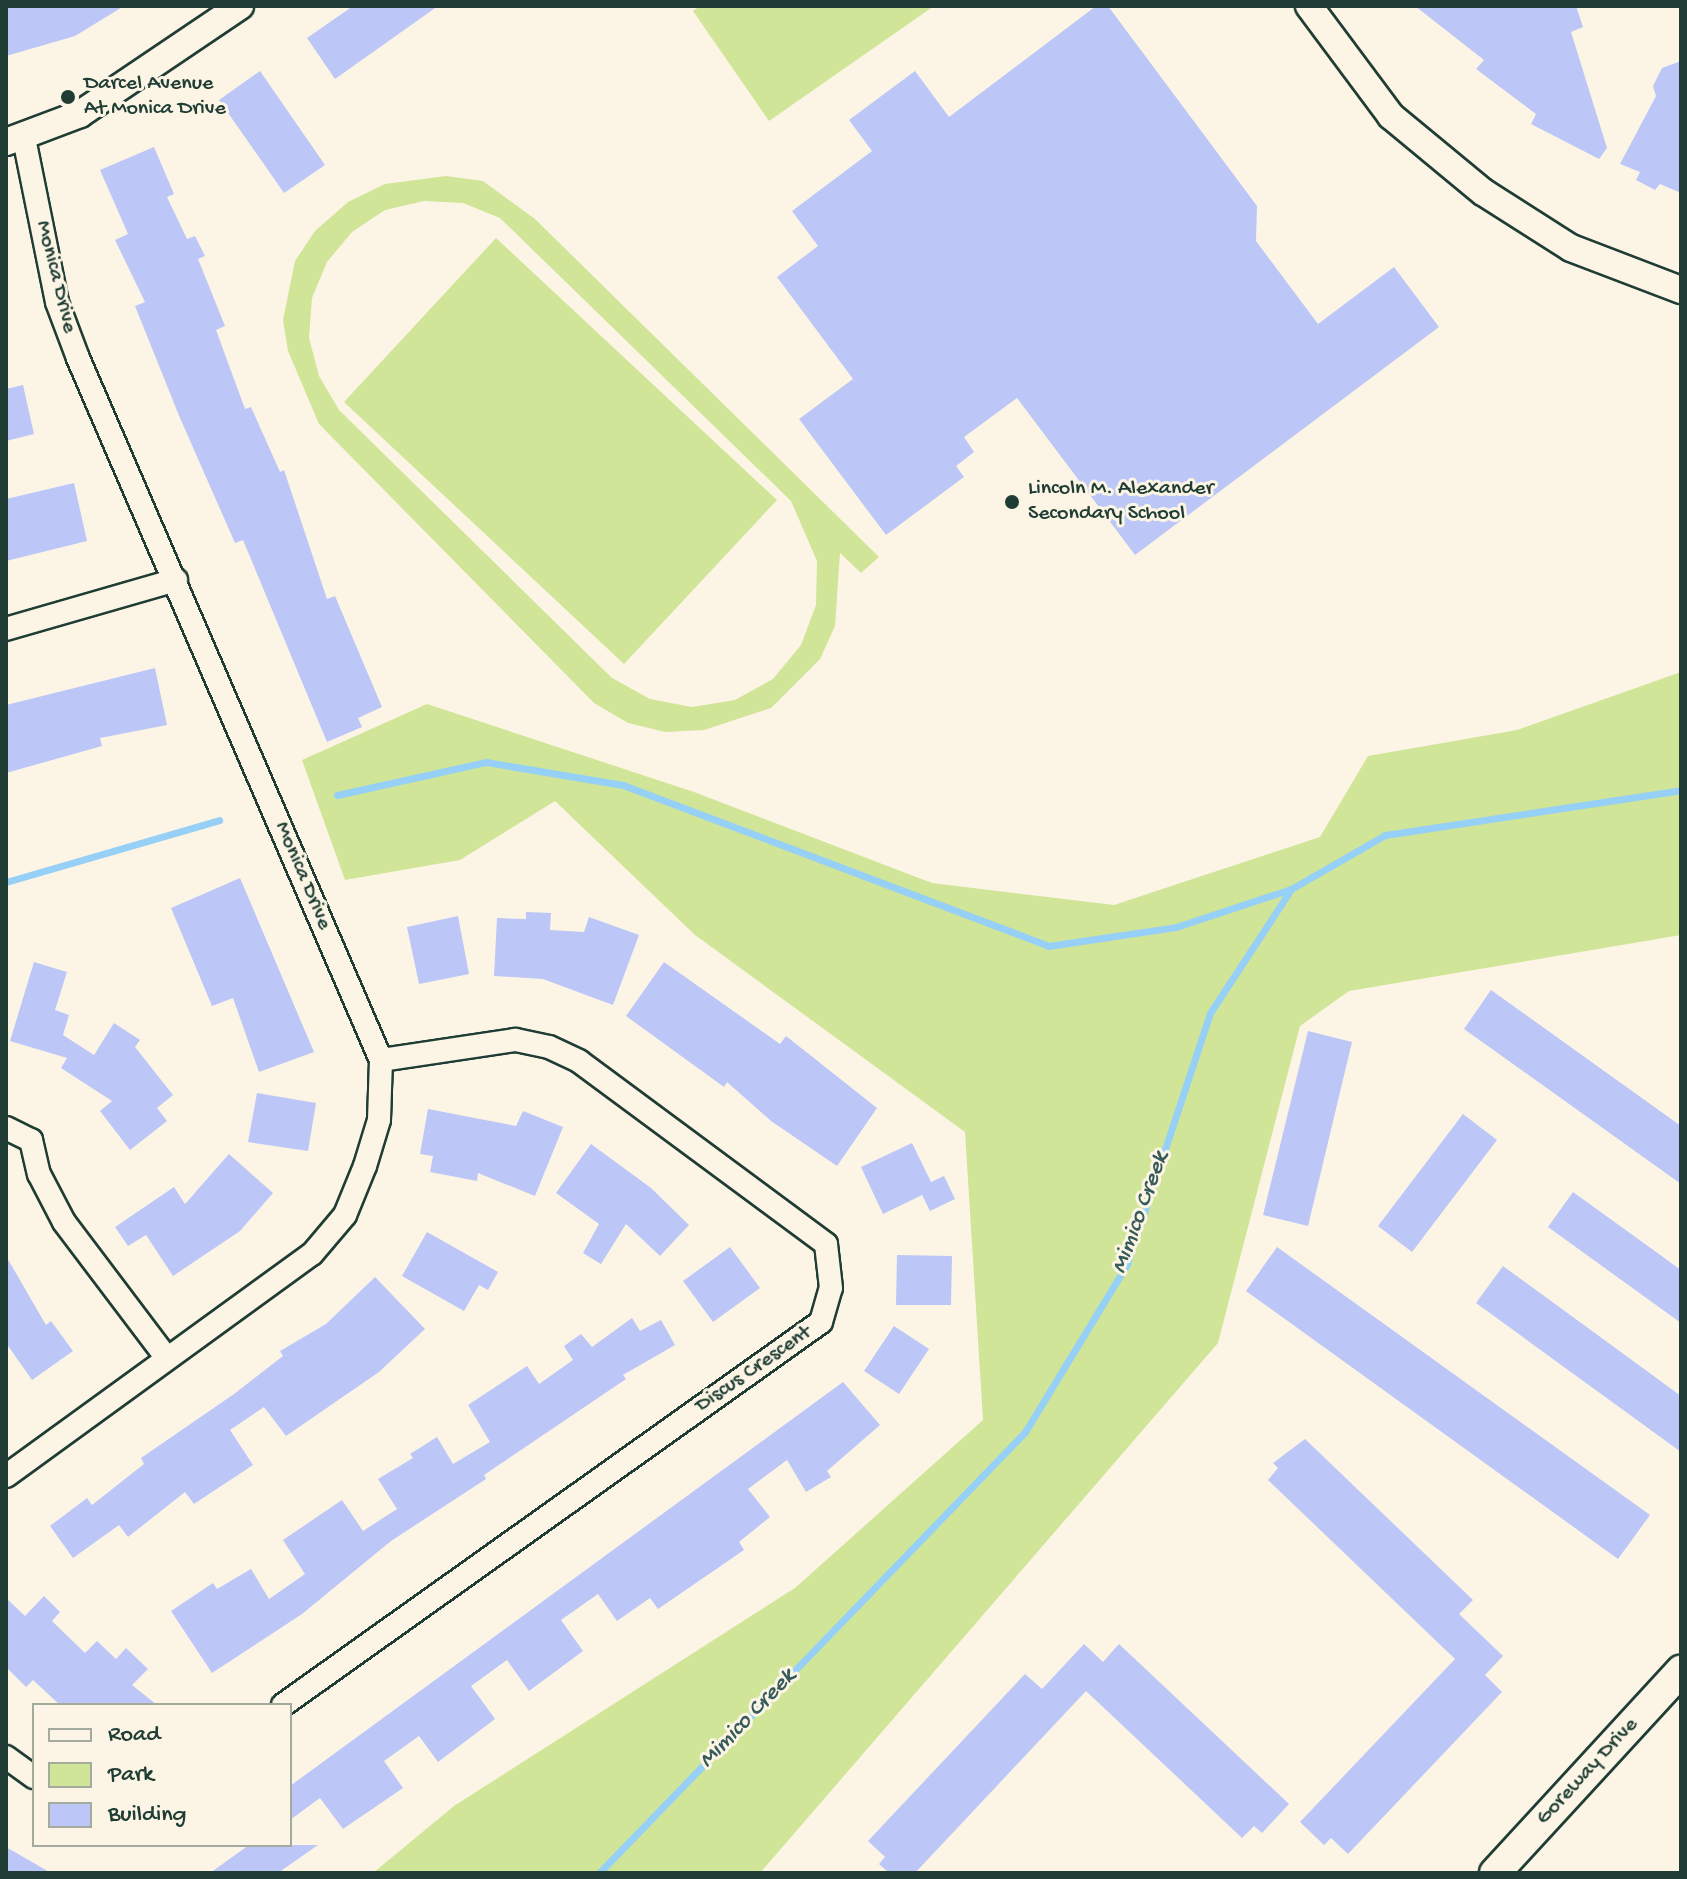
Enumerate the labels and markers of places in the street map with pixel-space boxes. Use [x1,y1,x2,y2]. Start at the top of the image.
place label: Darcel Avenue At Monica Drive [84,71,226,122]
marker: Darcel Avenue At Monica Drive [59,88,77,106]
place label: Lincoln M. Alexander Secondary School [1028,476,1214,528]
marker: Lincoln M. Alexander Secondary School [1003,493,1021,511]

